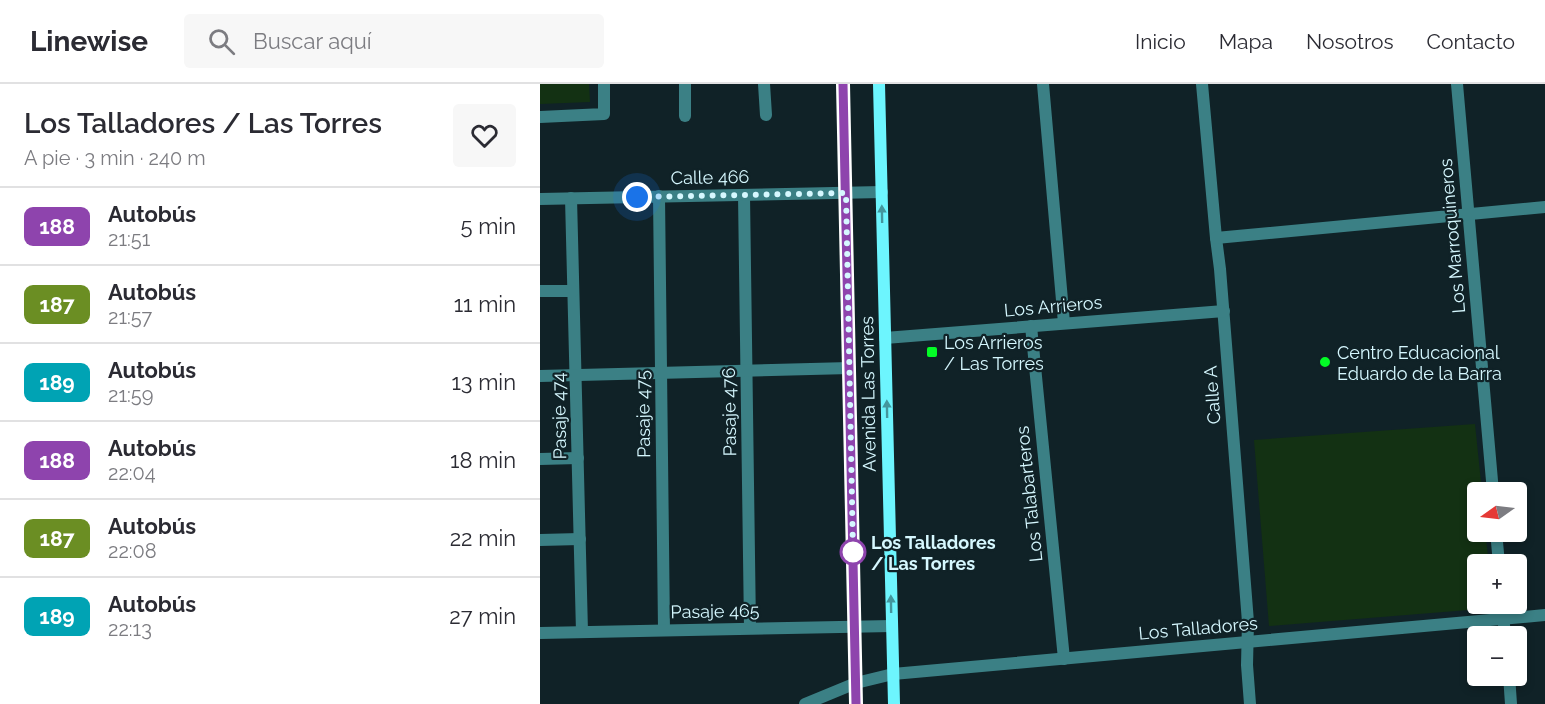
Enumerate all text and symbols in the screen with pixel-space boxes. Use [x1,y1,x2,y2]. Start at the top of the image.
search box [184,14,604,68]
text: Linewise [30,25,148,58]
icon: search [205,25,238,58]
text: Buscar aquí [253,28,372,54]
text: Inicio [1135,29,1186,54]
text: Mapa [1219,29,1273,54]
text: Nosotros [1306,29,1394,54]
text: Contacto [1427,29,1515,54]
button: heart [453,104,516,167]
text: Los Talladores / Las Torres [24,107,382,140]
text: A pie · 3 min · 240 m [24,146,206,170]
street label: Los Marroquineros [1435,158,1469,314]
street label: Calle 466 [670,166,750,188]
your location [622,182,652,212]
text: Autobús [108,201,196,227]
one-way arrow [877,204,887,223]
text: 5 min [461,213,516,239]
text: 188 [39,214,75,239]
text: 21:51 [108,227,150,251]
text: Autobús [108,279,196,305]
text: 11 min [454,291,516,317]
street label: Los Arrieros [1003,291,1103,321]
text: 187 [40,292,74,317]
text: 21:57 [108,305,152,329]
street label: Avenida Las Torres [856,316,880,472]
place label: Los Arrieros / Las Torres [944,332,1044,374]
place label: Centro Educacional Eduardo de la Barra [1337,342,1502,384]
marker: Los Arrieros / Las Torres [925,345,939,359]
marker: Centro Educacional Eduardo de la Barra [1318,355,1332,369]
text: Autobús [108,357,196,383]
street label: Calle A [1199,365,1225,425]
street label: Pasaje 476 [718,367,740,457]
text: 13 min [451,369,516,395]
text: 189 [39,370,75,395]
street label: Pasaje 475 [632,370,654,458]
street label: Pasaje 474 [548,372,570,460]
text: 21:59 [108,383,153,407]
one-way arrow [882,399,891,418]
street label: Los Talabarteros [1011,425,1047,563]
text: Autobús [108,435,196,461]
text: 18 min [450,447,516,473]
text: 188 [39,448,75,473]
text: 22:04 [108,461,156,485]
north arrow [1467,482,1527,542]
map controls [1467,482,1527,686]
text: Autobús [108,513,196,539]
text: 22 min [450,525,516,551]
text: 187 [40,526,74,551]
place label: Los Talladores / Las Torres [871,532,996,574]
text: 22:08 [108,539,157,563]
marker: Los Talladores / Las Torres [840,539,866,565]
button: + [1467,554,1527,614]
text: Autobús [108,591,196,617]
one-way arrow [887,594,896,613]
street label: Pasaje 465 [670,600,760,622]
text: 27 min [449,603,516,629]
text: 189 [39,604,75,629]
street label: Los Talladores [1138,612,1259,644]
text: 22:13 [108,617,152,641]
button: − [1467,626,1527,686]

